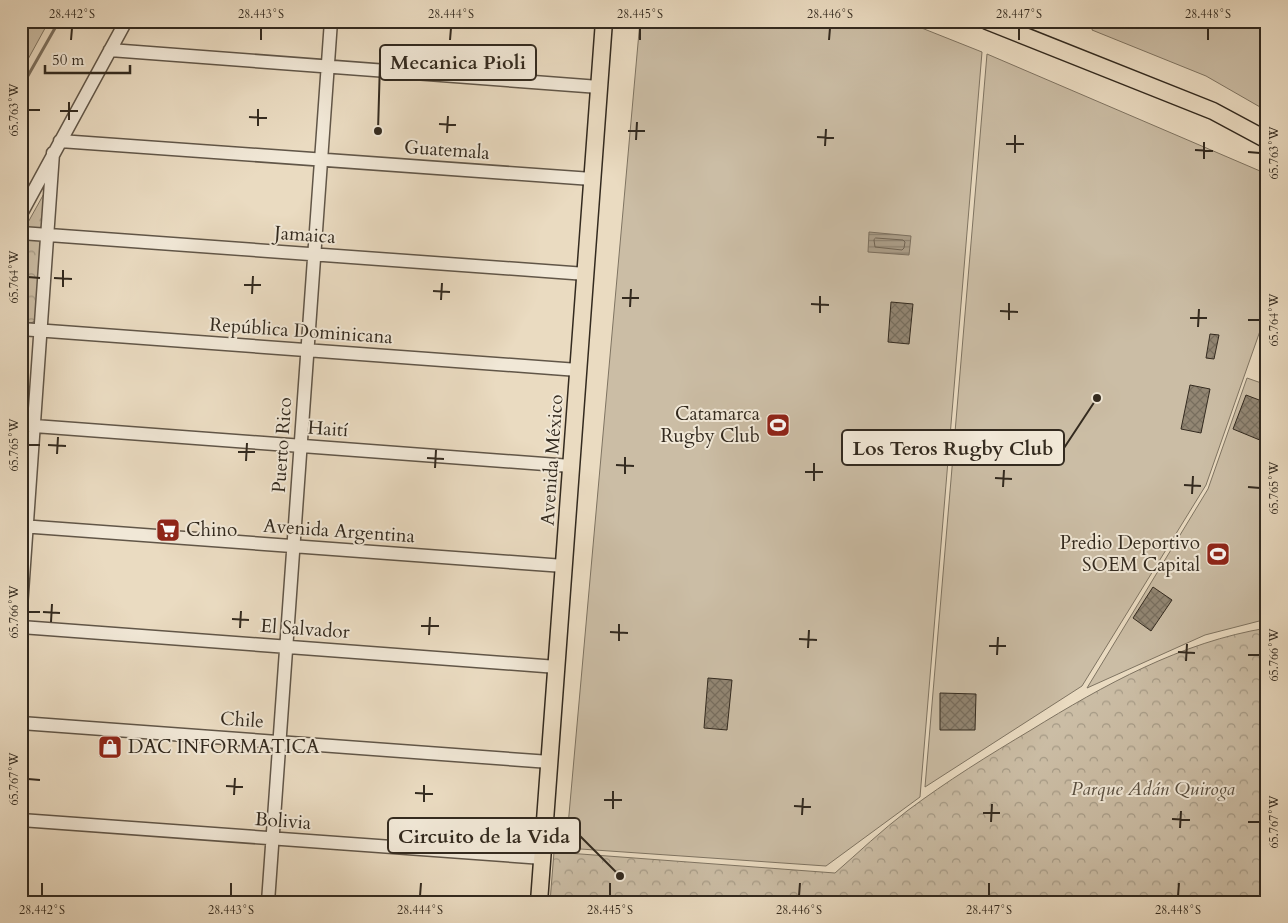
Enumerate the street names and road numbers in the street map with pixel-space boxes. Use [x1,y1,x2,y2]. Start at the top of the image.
street label: Guatemala [403,134,491,166]
street label: Jamaica [271,220,336,250]
street label: República Dominicana [208,312,394,350]
street label: Avenida México [534,393,570,527]
street label: Puerto Rico [266,396,298,494]
street label: Haití [307,415,349,443]
street label: Avenida Argentina [262,513,416,549]
street label: El Salvador [260,613,351,645]
street label: Chile [219,706,265,734]
street label: Bolivia [254,806,312,836]

